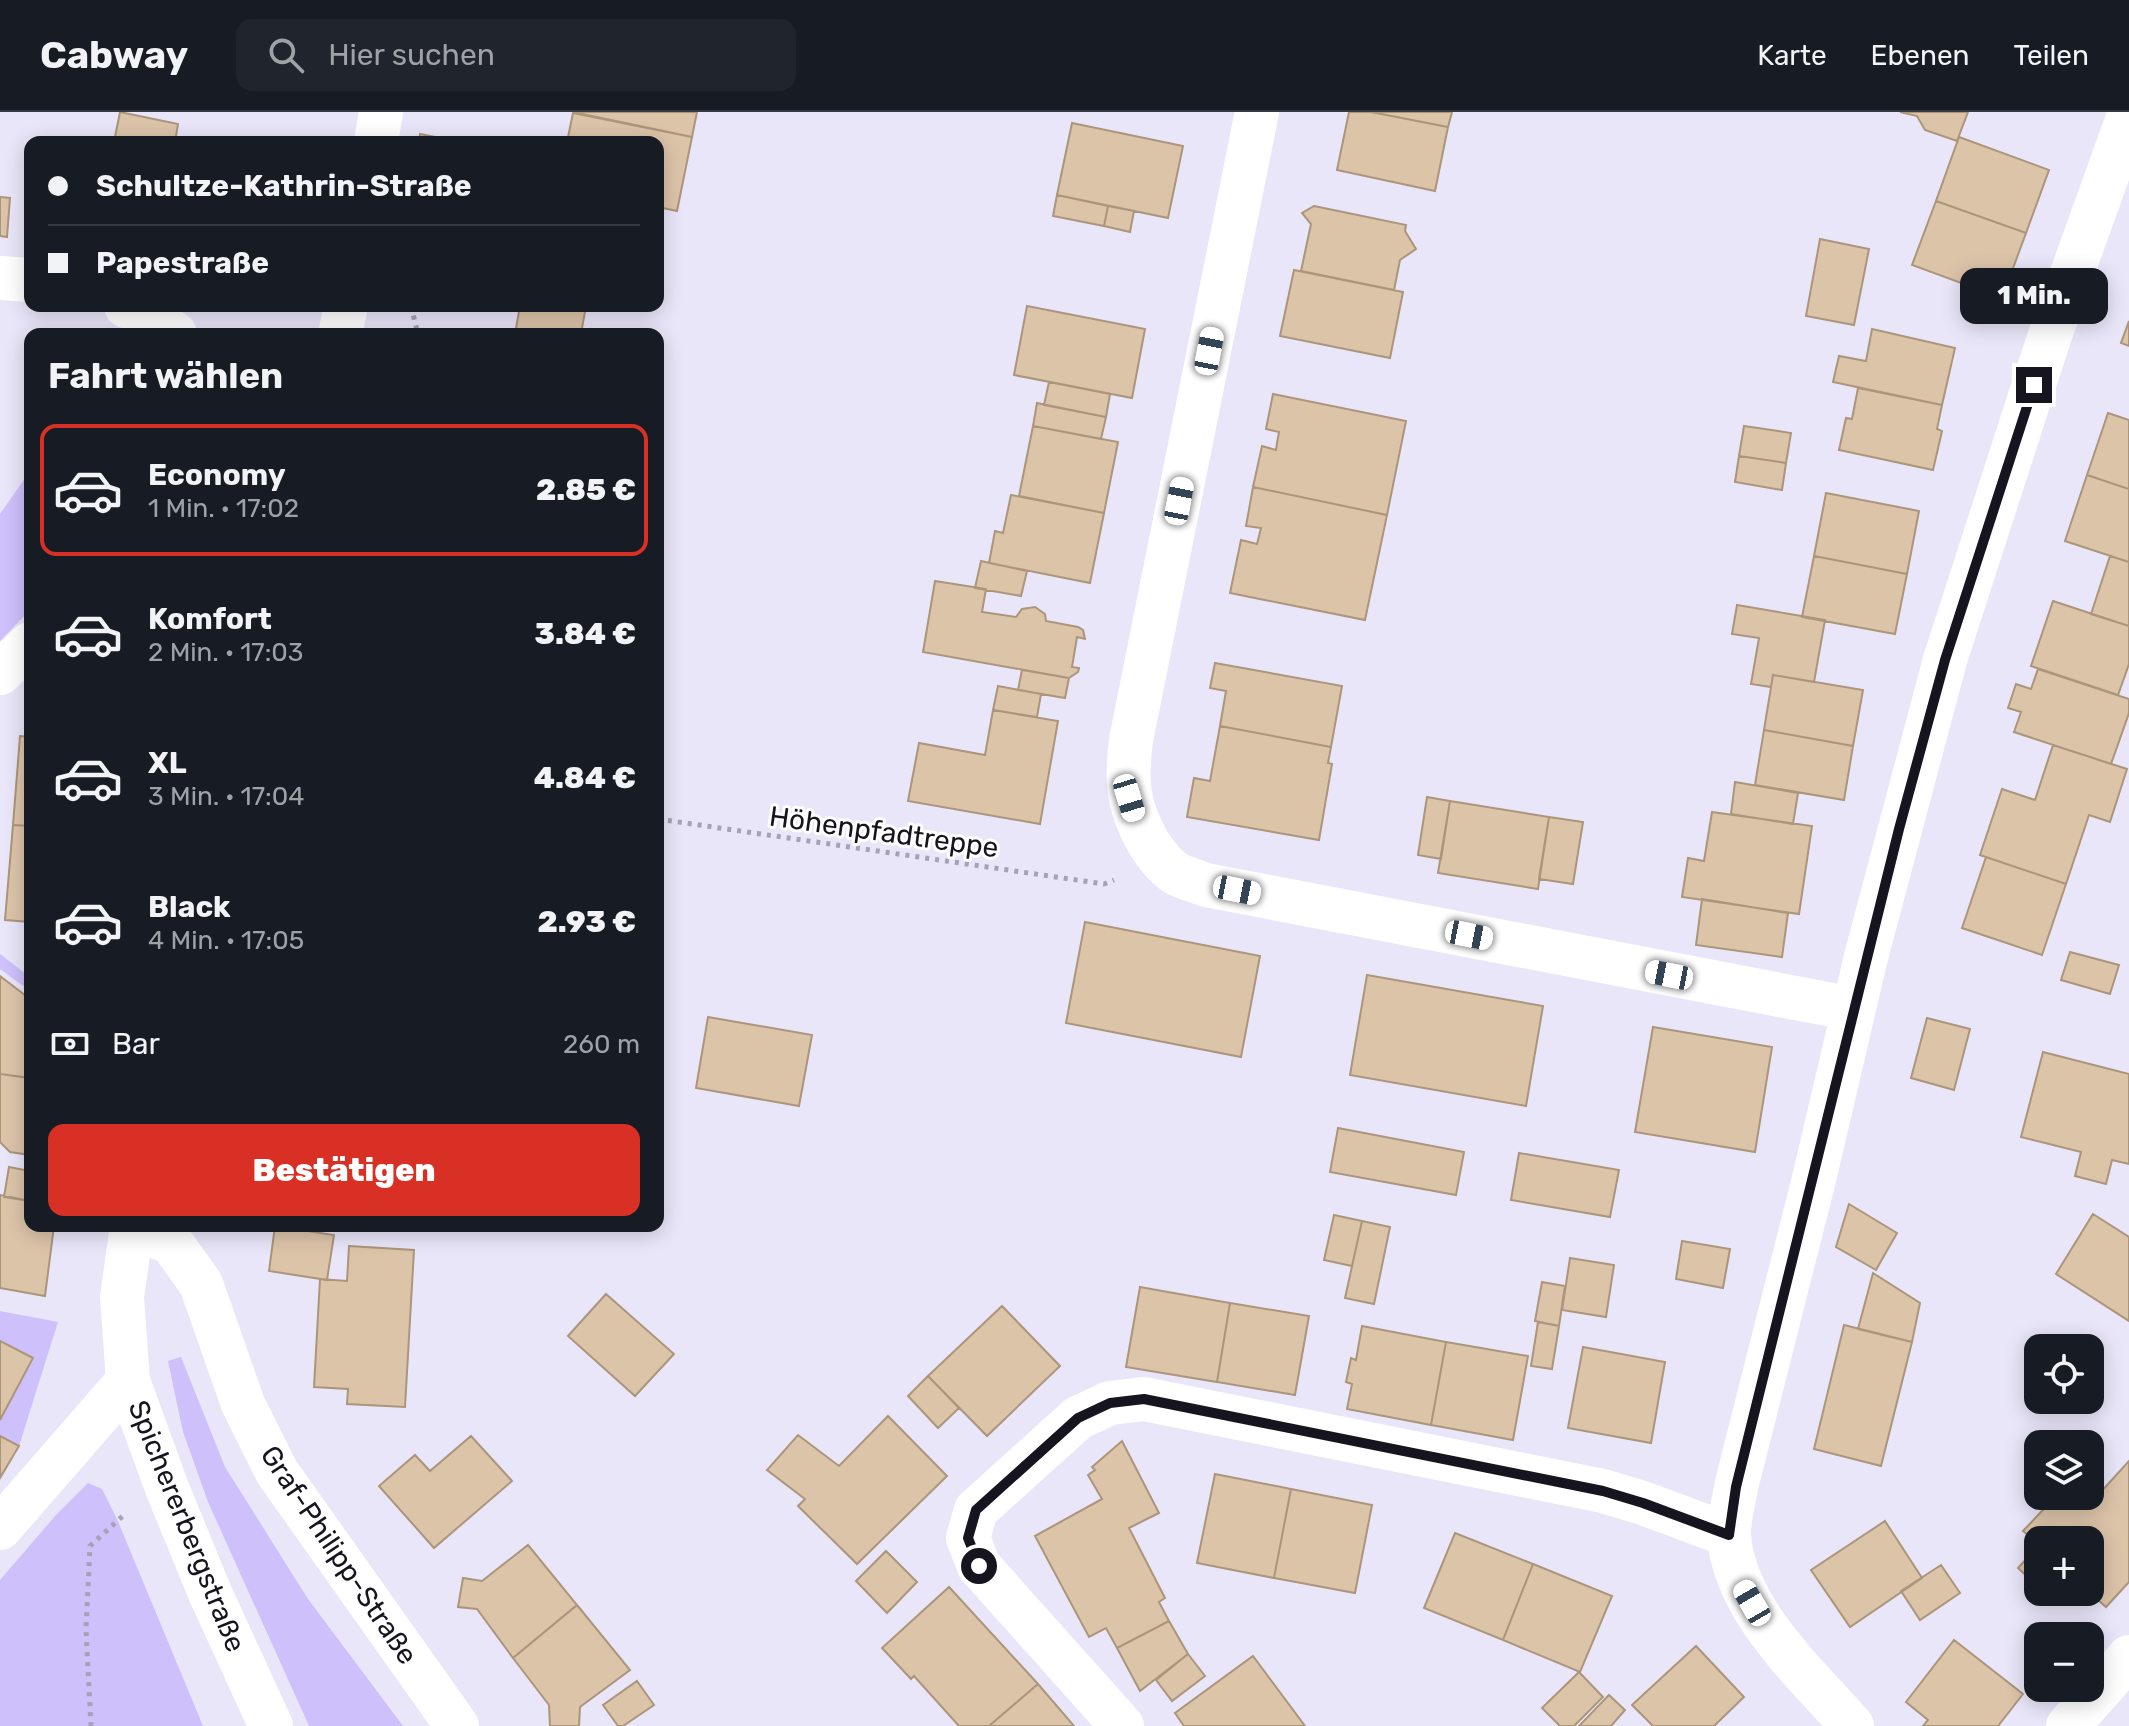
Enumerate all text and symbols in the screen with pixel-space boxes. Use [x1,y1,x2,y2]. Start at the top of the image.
search box [236,19,796,91]
text: Cabway [40,32,188,78]
icon: search [264,33,308,77]
text: Hier suchen [328,37,495,73]
text: Karte [1757,39,1827,72]
text: Ebenen [1871,39,1970,72]
text: Teilen [2014,39,2089,72]
text: Schultze-Kathrin-Straße [96,168,472,204]
text: Papestraße [96,245,269,281]
callout: 1 Min. [1960,269,2108,325]
text: 1 Min. [1997,280,2071,311]
car [1193,325,1225,377]
text: Fahrt wählen [48,354,283,397]
route end [2016,367,2052,403]
icon: car [52,454,124,526]
text: Economy [148,457,286,493]
text: 2.85 € [536,472,636,508]
car [1163,475,1195,527]
text: 1 Min. · 17:02 [148,493,299,524]
icon: car [52,598,124,670]
text: Komfort [148,601,272,637]
text: 3.84 € [534,616,636,652]
text: 2 Min. · 17:03 [148,637,303,668]
icon: car [52,742,124,814]
text: XL [148,745,187,781]
text: 4.84 € [534,760,636,796]
car [1111,772,1147,824]
text: 3 Min. · 17:04 [148,781,304,812]
street label: Höhenpfadtreppe [767,800,1001,864]
car [1211,874,1263,906]
icon: car [52,886,124,958]
text: Black [148,889,231,925]
text: 2.93 € [538,904,636,940]
car [1443,919,1495,951]
text: 4 Min. · 17:05 [148,925,304,956]
car [1643,959,1695,991]
icon: cash [48,1022,92,1066]
text: Bar [112,1026,160,1062]
text: 260 m [563,1029,640,1060]
button: Bestätigen [48,1124,640,1216]
map controls [2024,1334,2104,1702]
button: locate [2024,1334,2104,1414]
street label: Spichererbergstraße [121,1395,253,1657]
button: layers [2024,1430,2104,1510]
street label: Graf-Philipp-Straße [254,1440,424,1670]
button: + [2024,1526,2104,1606]
route start [961,1548,997,1584]
car [1730,1576,1774,1630]
button: − [2024,1622,2104,1702]

